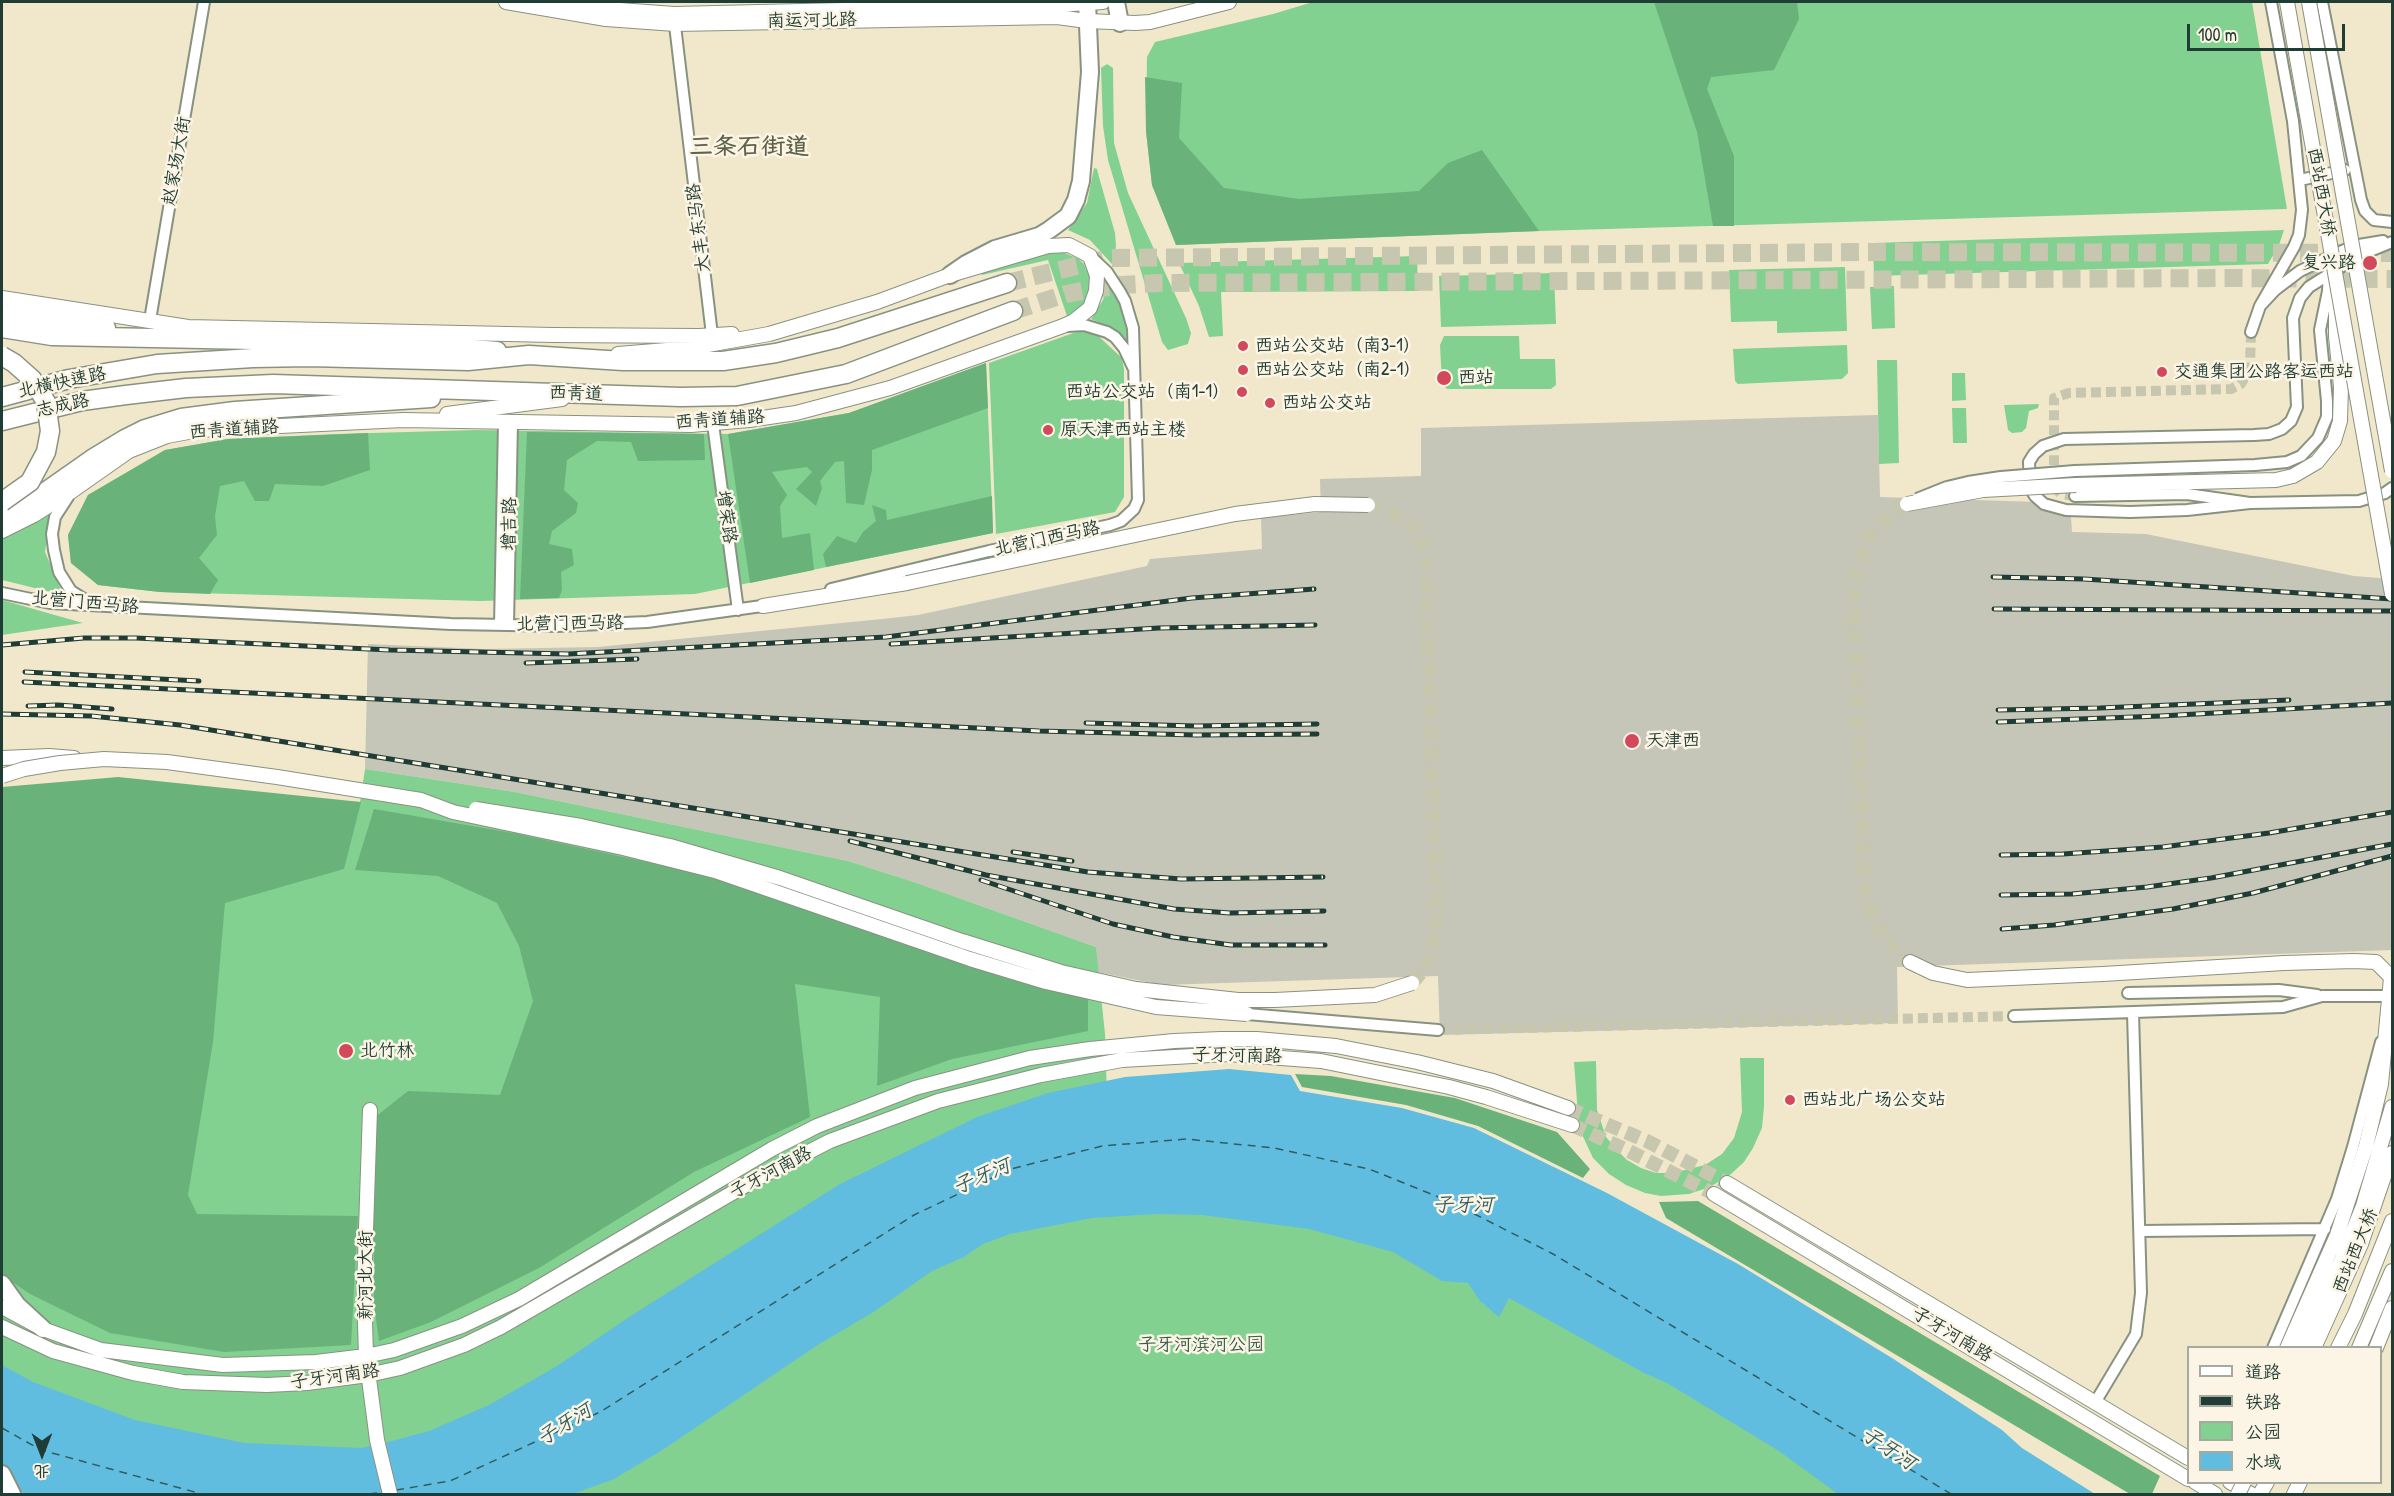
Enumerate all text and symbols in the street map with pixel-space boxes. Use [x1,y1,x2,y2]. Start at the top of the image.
street label: 南运河北路 [767,9,857,33]
scale bar [2190,12,2348,50]
text: 100 m [2198,22,2237,47]
street label: 赵家场大街 [159,115,195,207]
district label: 三条石街道 [689,134,809,162]
street label: 西站西大桥 [2303,146,2339,238]
street label: 大丰东马路 [683,182,715,274]
place label: 复兴路 [2302,252,2356,274]
marker: 复兴路 [2361,254,2379,272]
place label: 西站公交站（南3-1） [1255,335,1421,357]
marker: 西站公交站（南3-1） [1236,339,1250,353]
place label: 西站公交站（南2-1） [1255,359,1421,381]
place label: 交通集团公路客运西站 [2174,361,2354,383]
street label: 北横快速路 [16,363,108,403]
marker: 西站公交站（南2-1） [1236,363,1250,377]
marker: 交通集团公路客运西站 [2155,365,2169,379]
place label: 西站 [1458,367,1494,389]
marker: 西站 [1435,369,1453,387]
place label: 西站公交站（南1-1） [1066,381,1230,403]
street label: 西青道 [549,382,603,406]
marker: 西站公交站（南1-1） [1235,385,1249,399]
street label: 志成路 [34,390,92,422]
place label: 西站公交站 [1282,392,1372,414]
marker: 西站公交站 [1263,396,1277,410]
street label: 西青道辅路 [674,406,766,434]
street label: 西青道辅路 [188,416,280,444]
place label: 原天津西站主楼 [1060,419,1186,441]
marker: 原天津西站主楼 [1041,423,1055,437]
street label: 增荣路 [712,489,740,545]
street label: 增吉路 [499,497,521,551]
street label: 北营门西马路 [992,517,1102,561]
street label: 北营门西马路 [30,588,140,618]
street label: 北营门西马路 [516,612,624,636]
place label: 天津西 [1646,730,1700,752]
marker: 天津西 [1623,732,1641,750]
place label: 北竹林 [360,1040,414,1062]
marker: 北竹林 [337,1042,355,1060]
street label: 子牙河南路 [1192,1044,1282,1068]
place label: 西站北广场公交站 [1802,1089,1946,1111]
marker: 西站北广场公交站 [1783,1093,1797,1107]
street label: 子牙河南路 [726,1142,816,1204]
water label: 子牙河 [950,1154,1014,1200]
water label: 子牙河 [1433,1194,1493,1218]
street label: 西站西大桥 [2329,1205,2383,1297]
street label: 新河北大街 [355,1230,377,1320]
street label: 子牙河南路 [1908,1303,1996,1367]
park label: 子牙河滨河公园 [1138,1334,1264,1356]
legend [2187,1346,2382,1484]
text: 道路 [2245,1359,2281,1384]
street label: 子牙河南路 [289,1360,381,1394]
text: 铁路 [2245,1389,2281,1414]
water label: 子牙河 [533,1399,597,1451]
text: 公园 [2245,1419,2281,1444]
water label: 子牙河 [1856,1422,1920,1476]
north arrow [12,1424,72,1484]
text: 水域 [2245,1449,2281,1474]
text: 北 [34,1461,50,1483]

